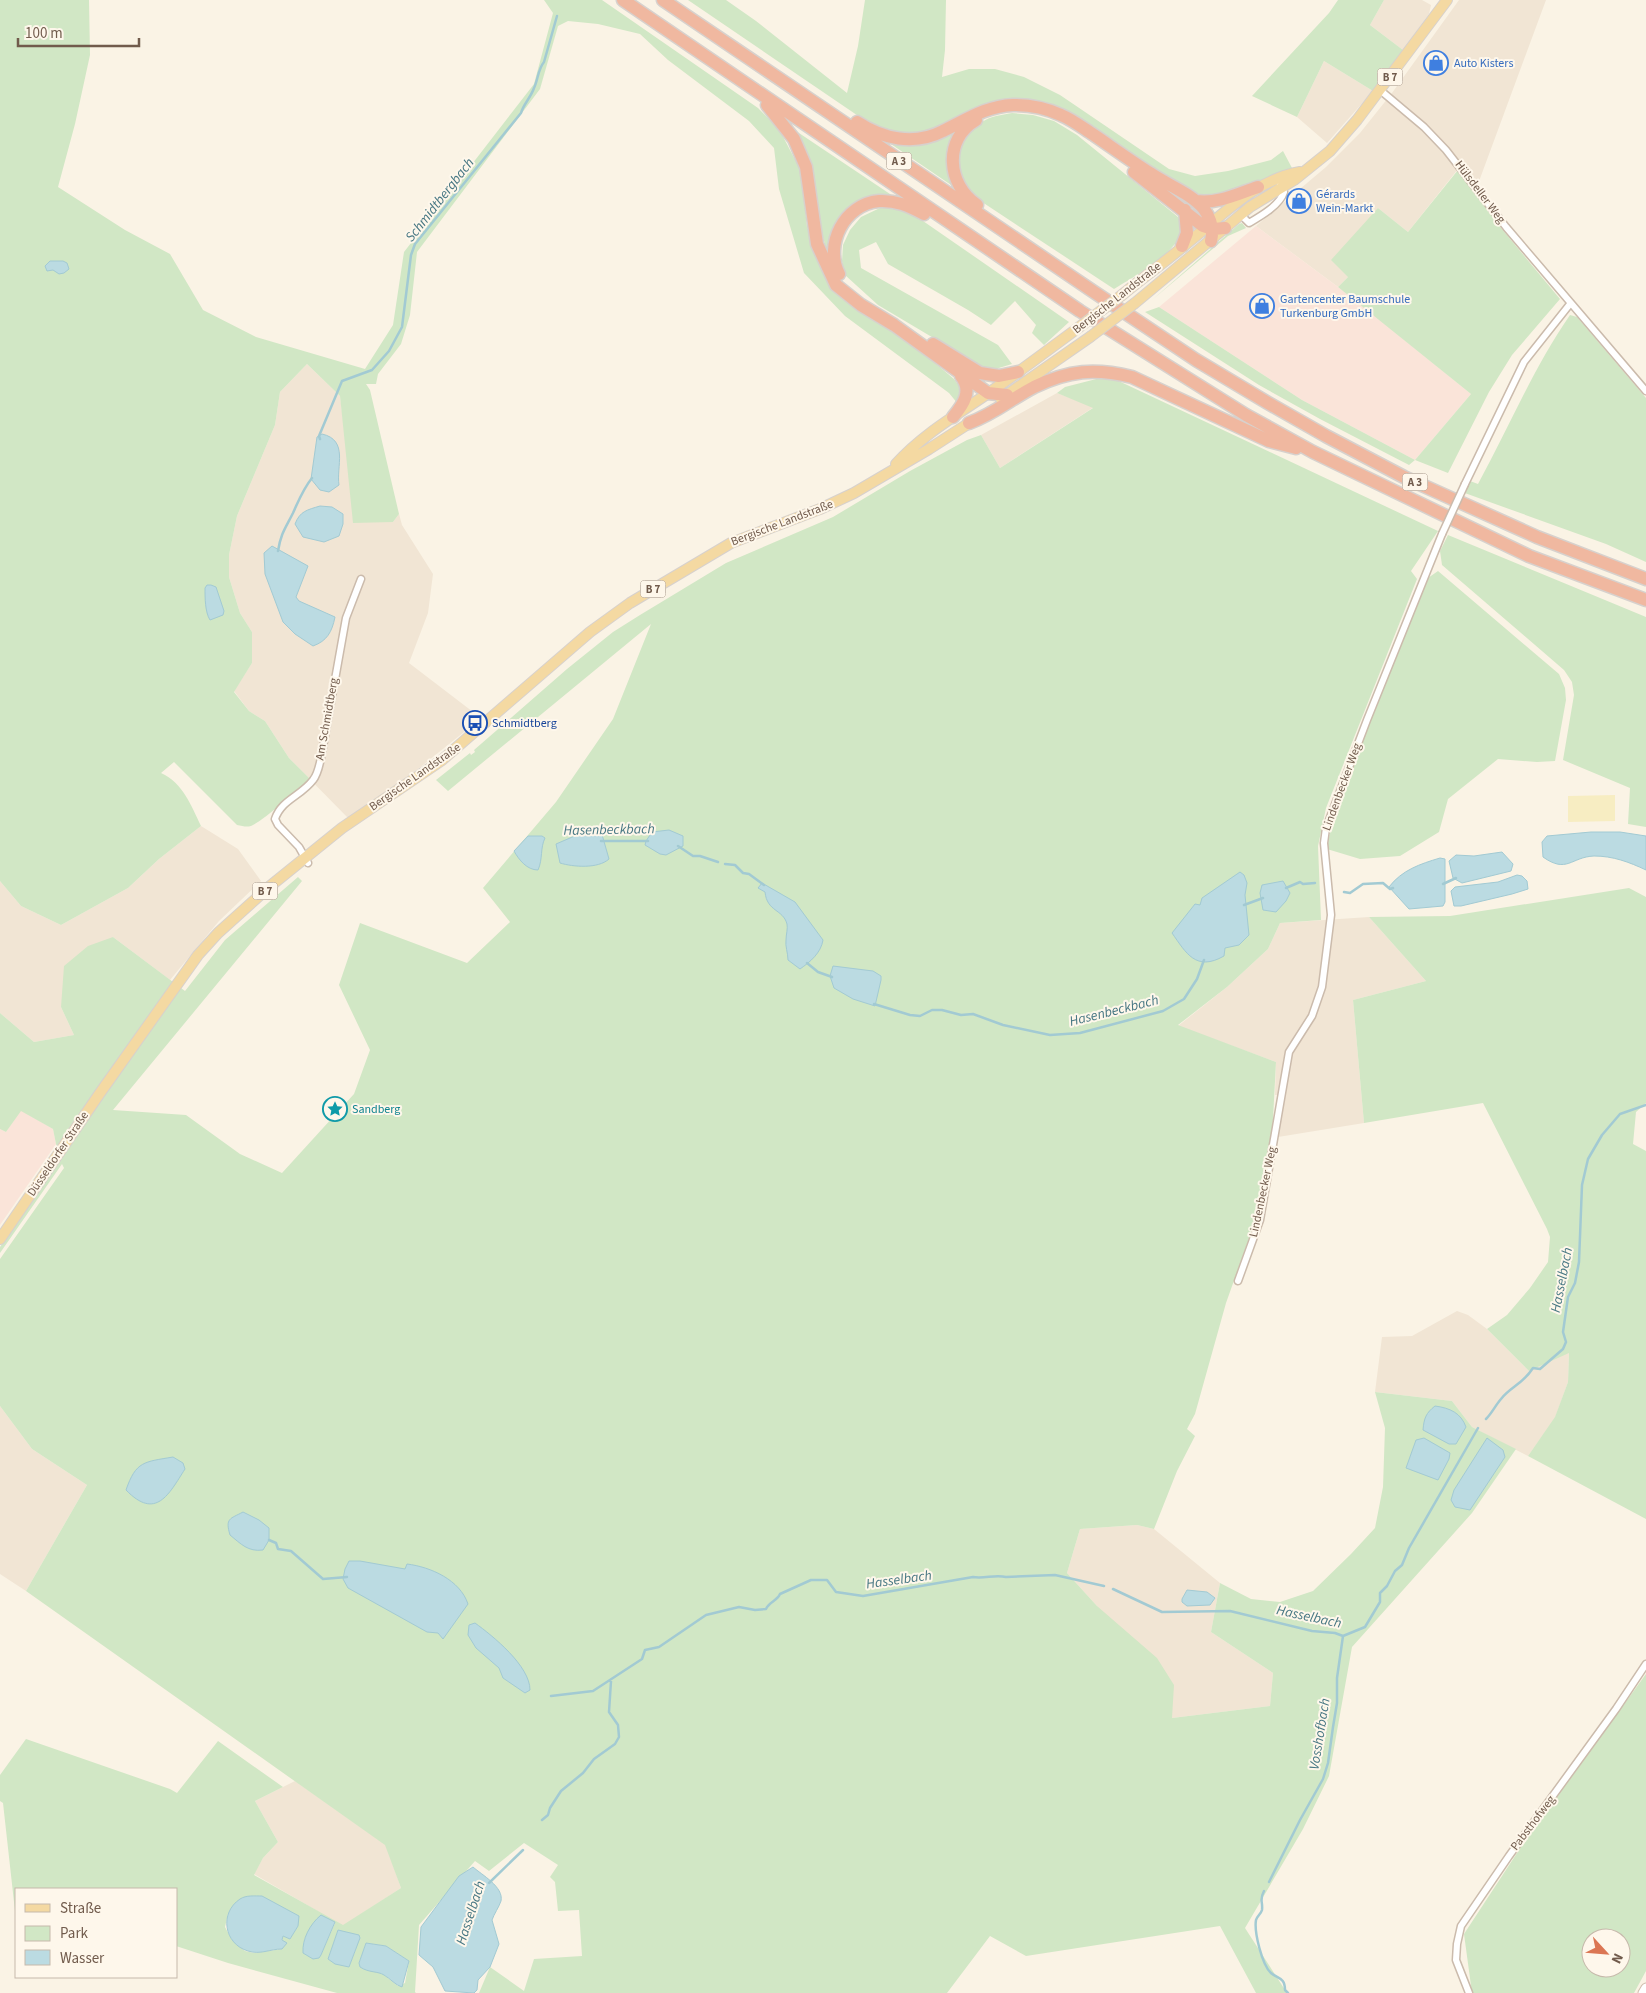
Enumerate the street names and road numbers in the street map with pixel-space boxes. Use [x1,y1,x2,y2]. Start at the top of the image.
road number: B 7 [1378,68,1402,86]
road number: A 3 [886,153,912,170]
street label: Hülsdeller Weg [1451,157,1509,227]
street label: Bergische Landstraße [1069,258,1165,338]
road number: A 3 [1402,474,1428,491]
street label: Bergische Landstraße [728,496,836,550]
road number: B 7 [640,580,666,598]
street label: Am Schmidtberg [311,676,343,762]
street label: Bergische Landstraße [366,739,464,815]
street label: Lindenbecker Weg [1318,741,1366,833]
road number: B 7 [252,882,278,899]
street label: Düsseldorfer Straße [23,1108,93,1200]
street label: Lindenbecker Weg [1245,1145,1281,1239]
street label: Pabsthofweg [1507,1792,1559,1854]

